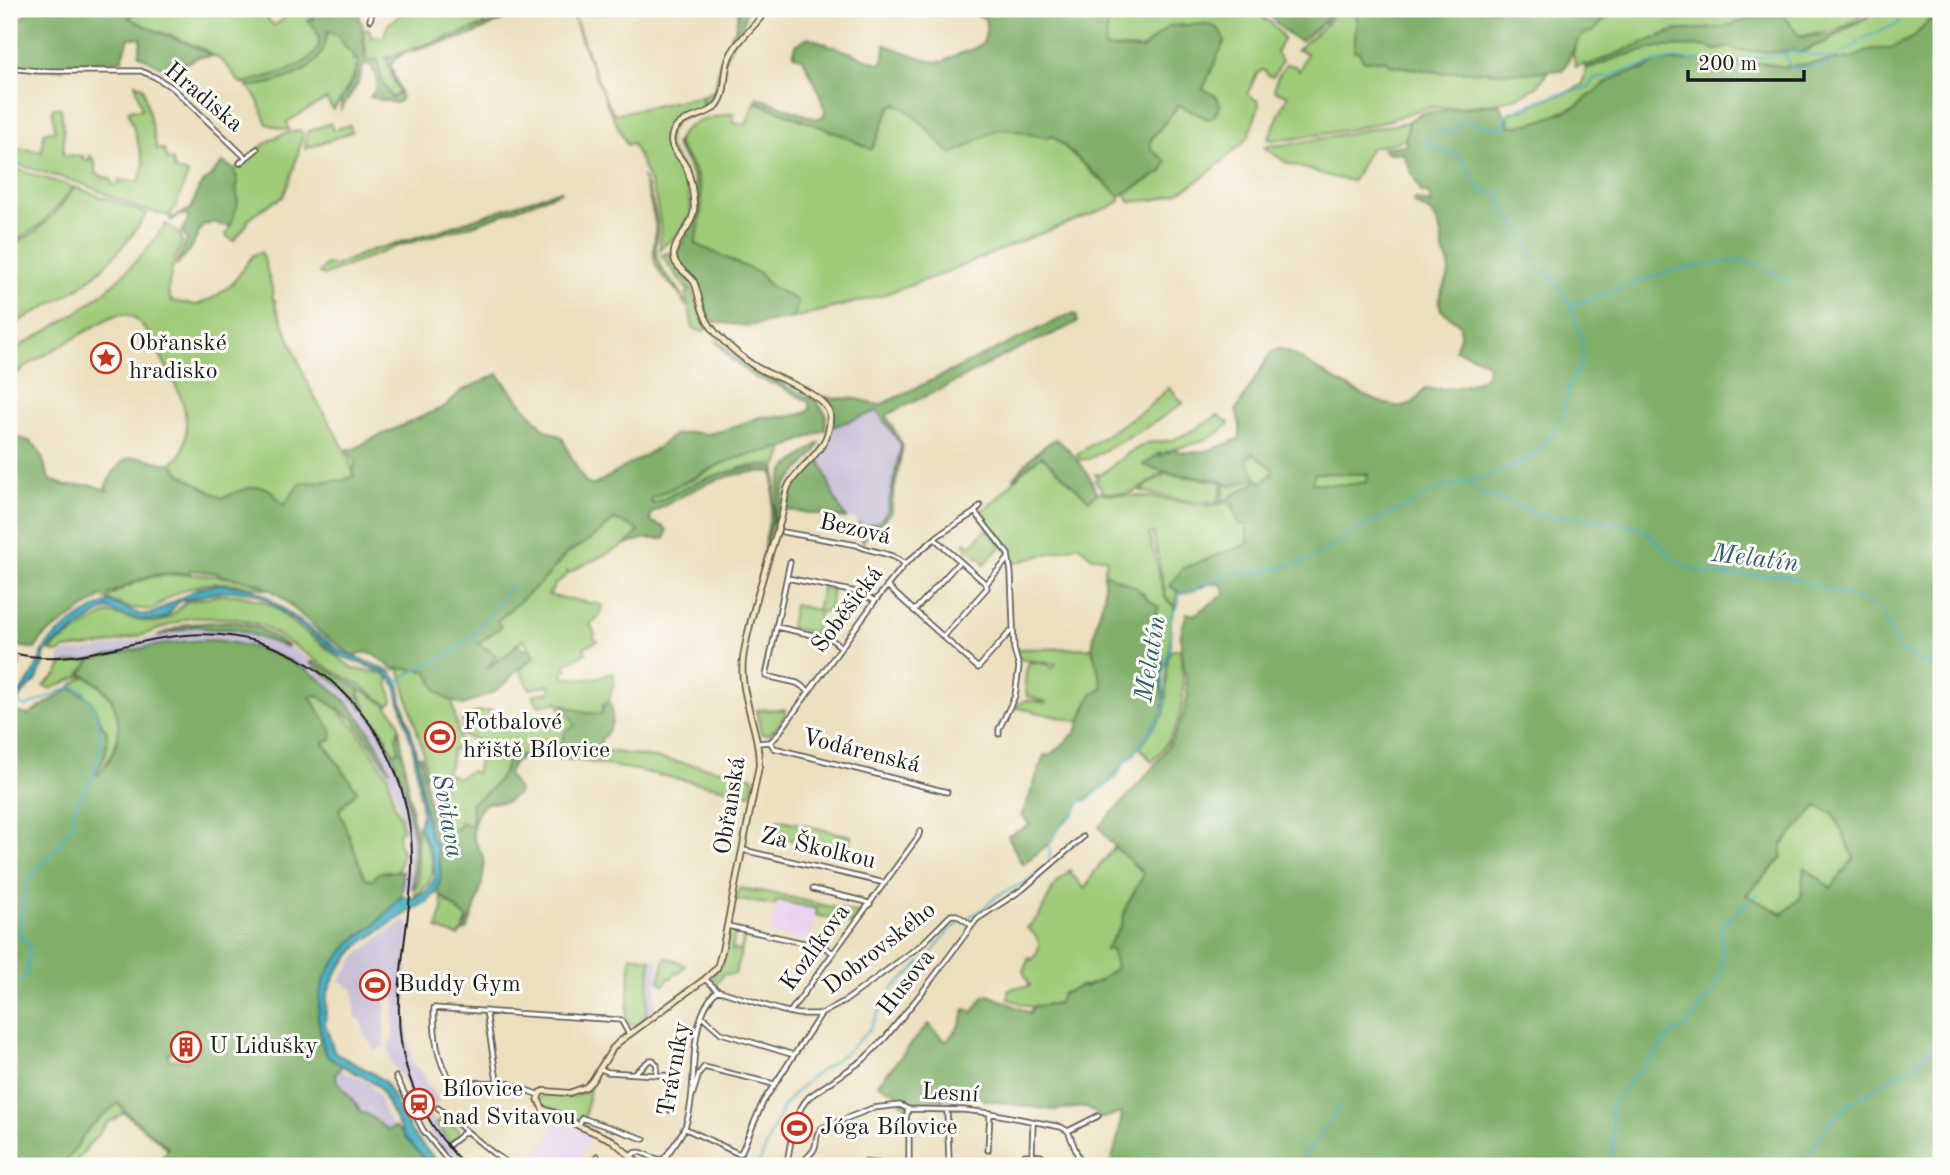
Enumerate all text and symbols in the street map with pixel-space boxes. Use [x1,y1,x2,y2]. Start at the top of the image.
scale bar [1688,38,1803,82]
text: 200 m [1698,54,1757,75]
street label: Hradiska [159,58,247,138]
place label: Obřanské hradisko [129,332,227,384]
place icon: Obřanské hradisko [89,341,123,375]
street label: Bezová [817,510,893,550]
water label: Melatín [1709,541,1800,577]
street label: Soběšická [808,562,888,658]
water label: Melatín [1131,614,1171,705]
place label: Fotbalové hřiště Bílovice [463,711,610,763]
sports icon: Fotbalové hřiště Bílovice [423,720,457,754]
street label: Vodárenská [799,726,923,778]
street label: Obřanská [711,755,751,857]
water label: Svitava [427,772,467,860]
street label: Za Školkou [758,819,879,874]
street label: Dobrovského [819,898,941,1000]
street label: Kozlíkova [777,900,855,996]
street label: Husova [874,945,940,1021]
sports icon: Buddy Gym [358,968,392,1002]
place label: Buddy Gym [398,973,521,997]
street label: Trávníky [655,1020,695,1118]
building icon: U Lidušky [169,1030,203,1064]
place label: U Lidušky [209,1035,318,1059]
place label: Bílovice nad Svitavou [442,1078,576,1130]
street label: Lesní [921,1081,980,1108]
station icon: Bílovice nad Svitavou [402,1087,436,1121]
sports icon: Jóga Bílovice [780,1111,814,1145]
place label: Jóga Bílovice [820,1116,958,1140]

